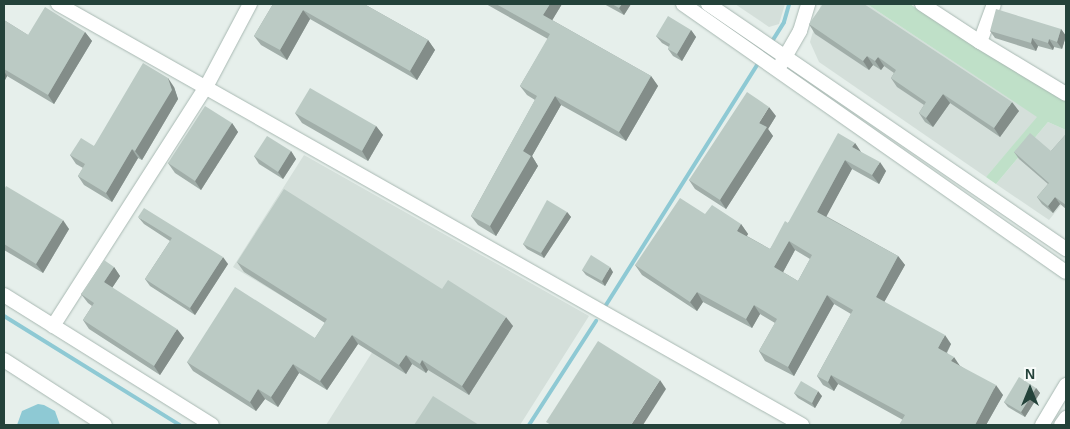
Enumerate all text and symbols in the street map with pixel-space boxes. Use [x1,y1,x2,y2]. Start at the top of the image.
north arrow [1005,364,1055,414]
text: N [1025,366,1035,382]

